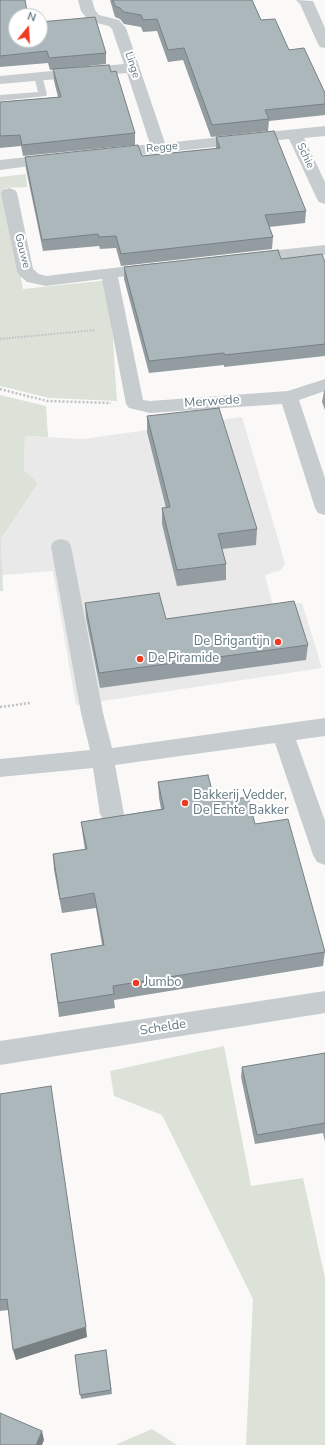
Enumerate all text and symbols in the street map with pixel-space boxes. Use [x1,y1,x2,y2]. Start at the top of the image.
north arrow [8,8,48,48]
text: N [25,9,38,25]
street label: Linge [122,50,142,80]
street label: Regge [145,140,179,156]
street label: Schie [293,141,317,171]
street label: Gouwe [11,232,33,270]
street label: Merwede [184,392,240,412]
place label: De Brigantijn [194,634,270,650]
marker: De Brigantijn [273,637,283,647]
place label: De Piramide [148,651,219,667]
marker: De Piramide [135,654,145,664]
place label: Bakkerij Vedder, De Echte Bakker [193,788,289,819]
marker: Bakkerij Vedder, De Echte Bakker [180,798,190,808]
place label: Jumbo [144,975,181,991]
marker: Jumbo [131,978,141,988]
street label: Schelde [139,1017,187,1039]

